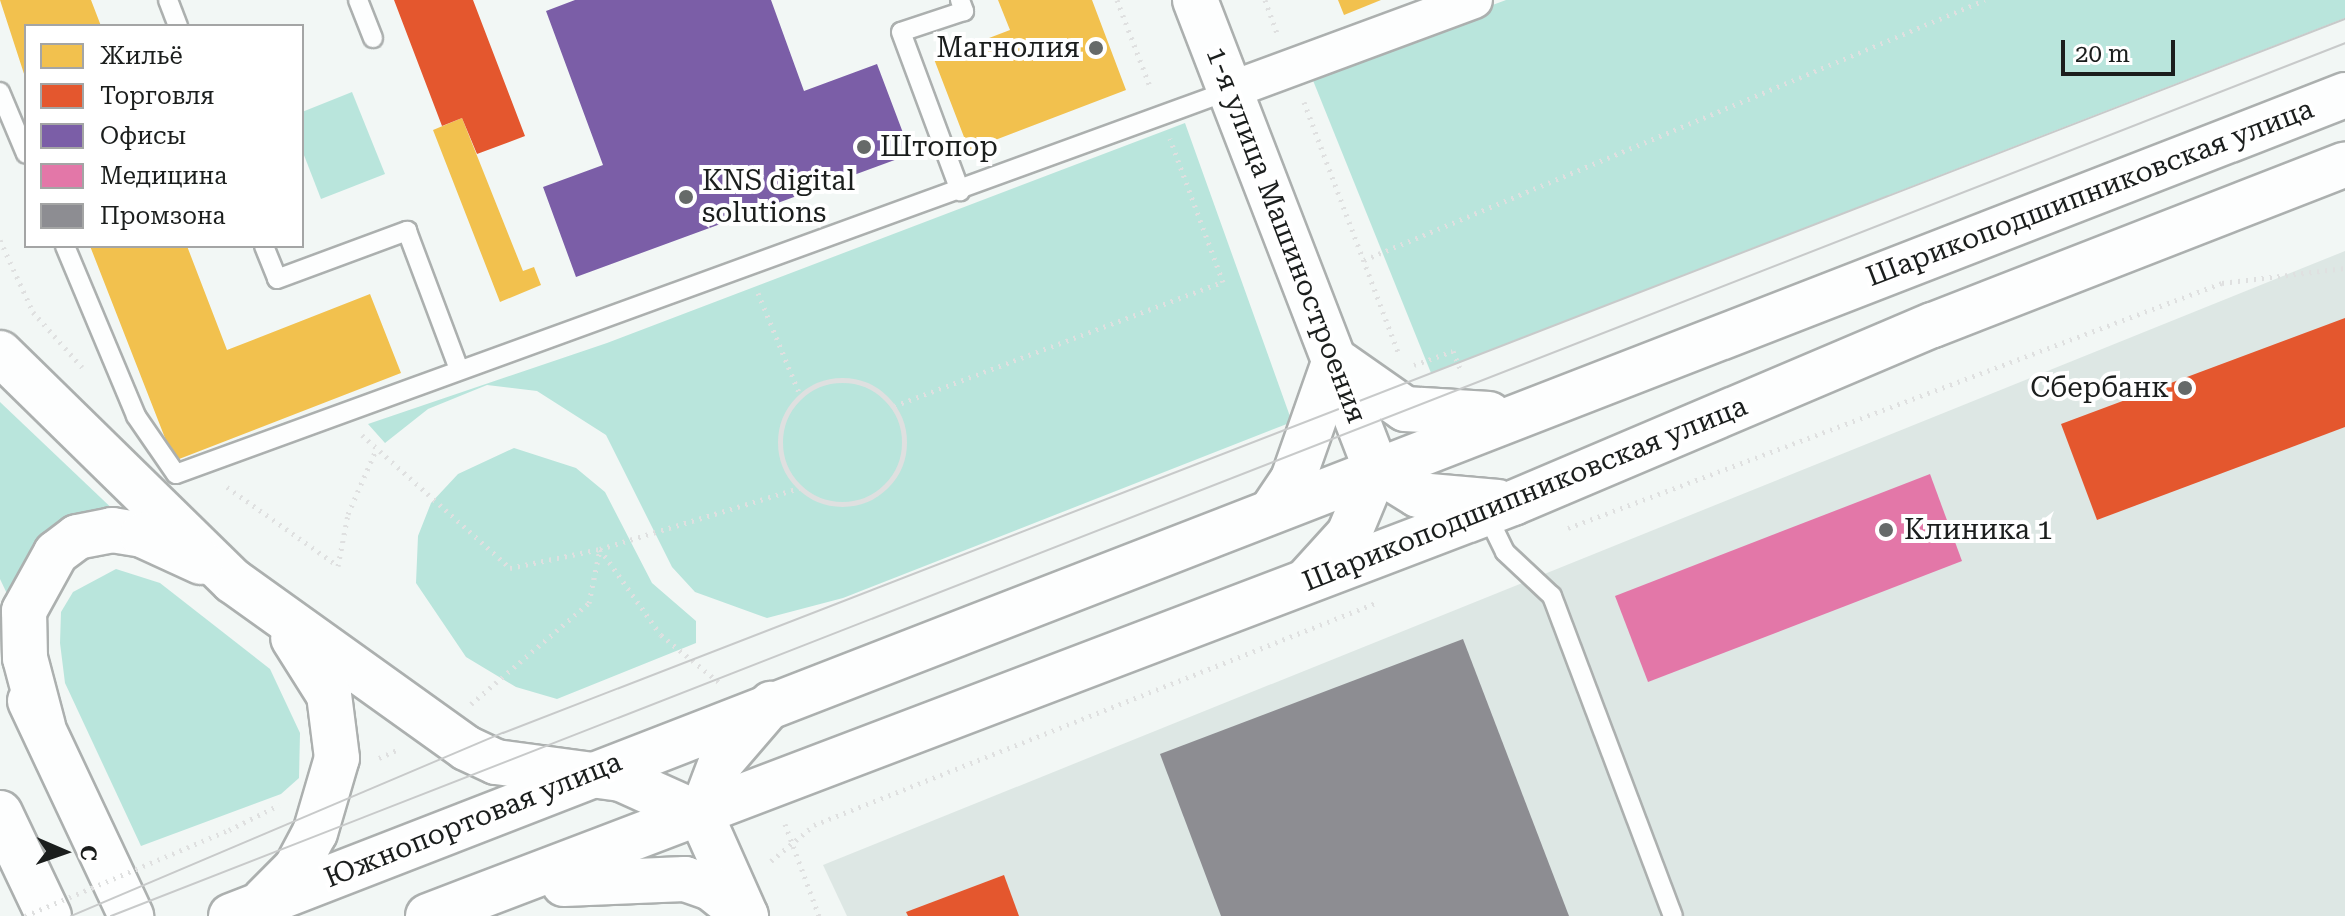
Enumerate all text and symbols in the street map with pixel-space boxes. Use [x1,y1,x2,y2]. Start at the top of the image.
legend [24,24,304,248]
scale bar [2065,24,2179,74]
place label: Магнолия [936,31,1080,65]
marker: Магнолия [1087,39,1105,57]
text: 20 m [2075,40,2130,68]
text: Жильё [100,42,183,70]
street label: 1-я улица Машиностроения [1199,42,1373,428]
text: Торговля [100,82,214,110]
street label: Шарикоподшипниковская улица [1862,92,2318,294]
text: Офисы [100,122,186,150]
place label: Штопор [880,130,998,164]
marker: Штопор [855,138,873,156]
text: Медицина [100,162,227,190]
place label: KNS digital solutions [702,164,855,230]
marker: KNS digital solutions [677,188,695,206]
text: Промзона [100,202,226,230]
place label: Сбербанк [2030,371,2169,405]
marker: Сбербанк [2176,379,2194,397]
street label: Шарикоподшипниковская улица [1298,389,1752,599]
place label: Клиника 1 [1904,513,2053,547]
marker: Клиника 1 [1875,519,1897,541]
street label: Южнопортовая улица [320,745,626,895]
north arrow [24,812,104,892]
text: С [76,845,101,861]

